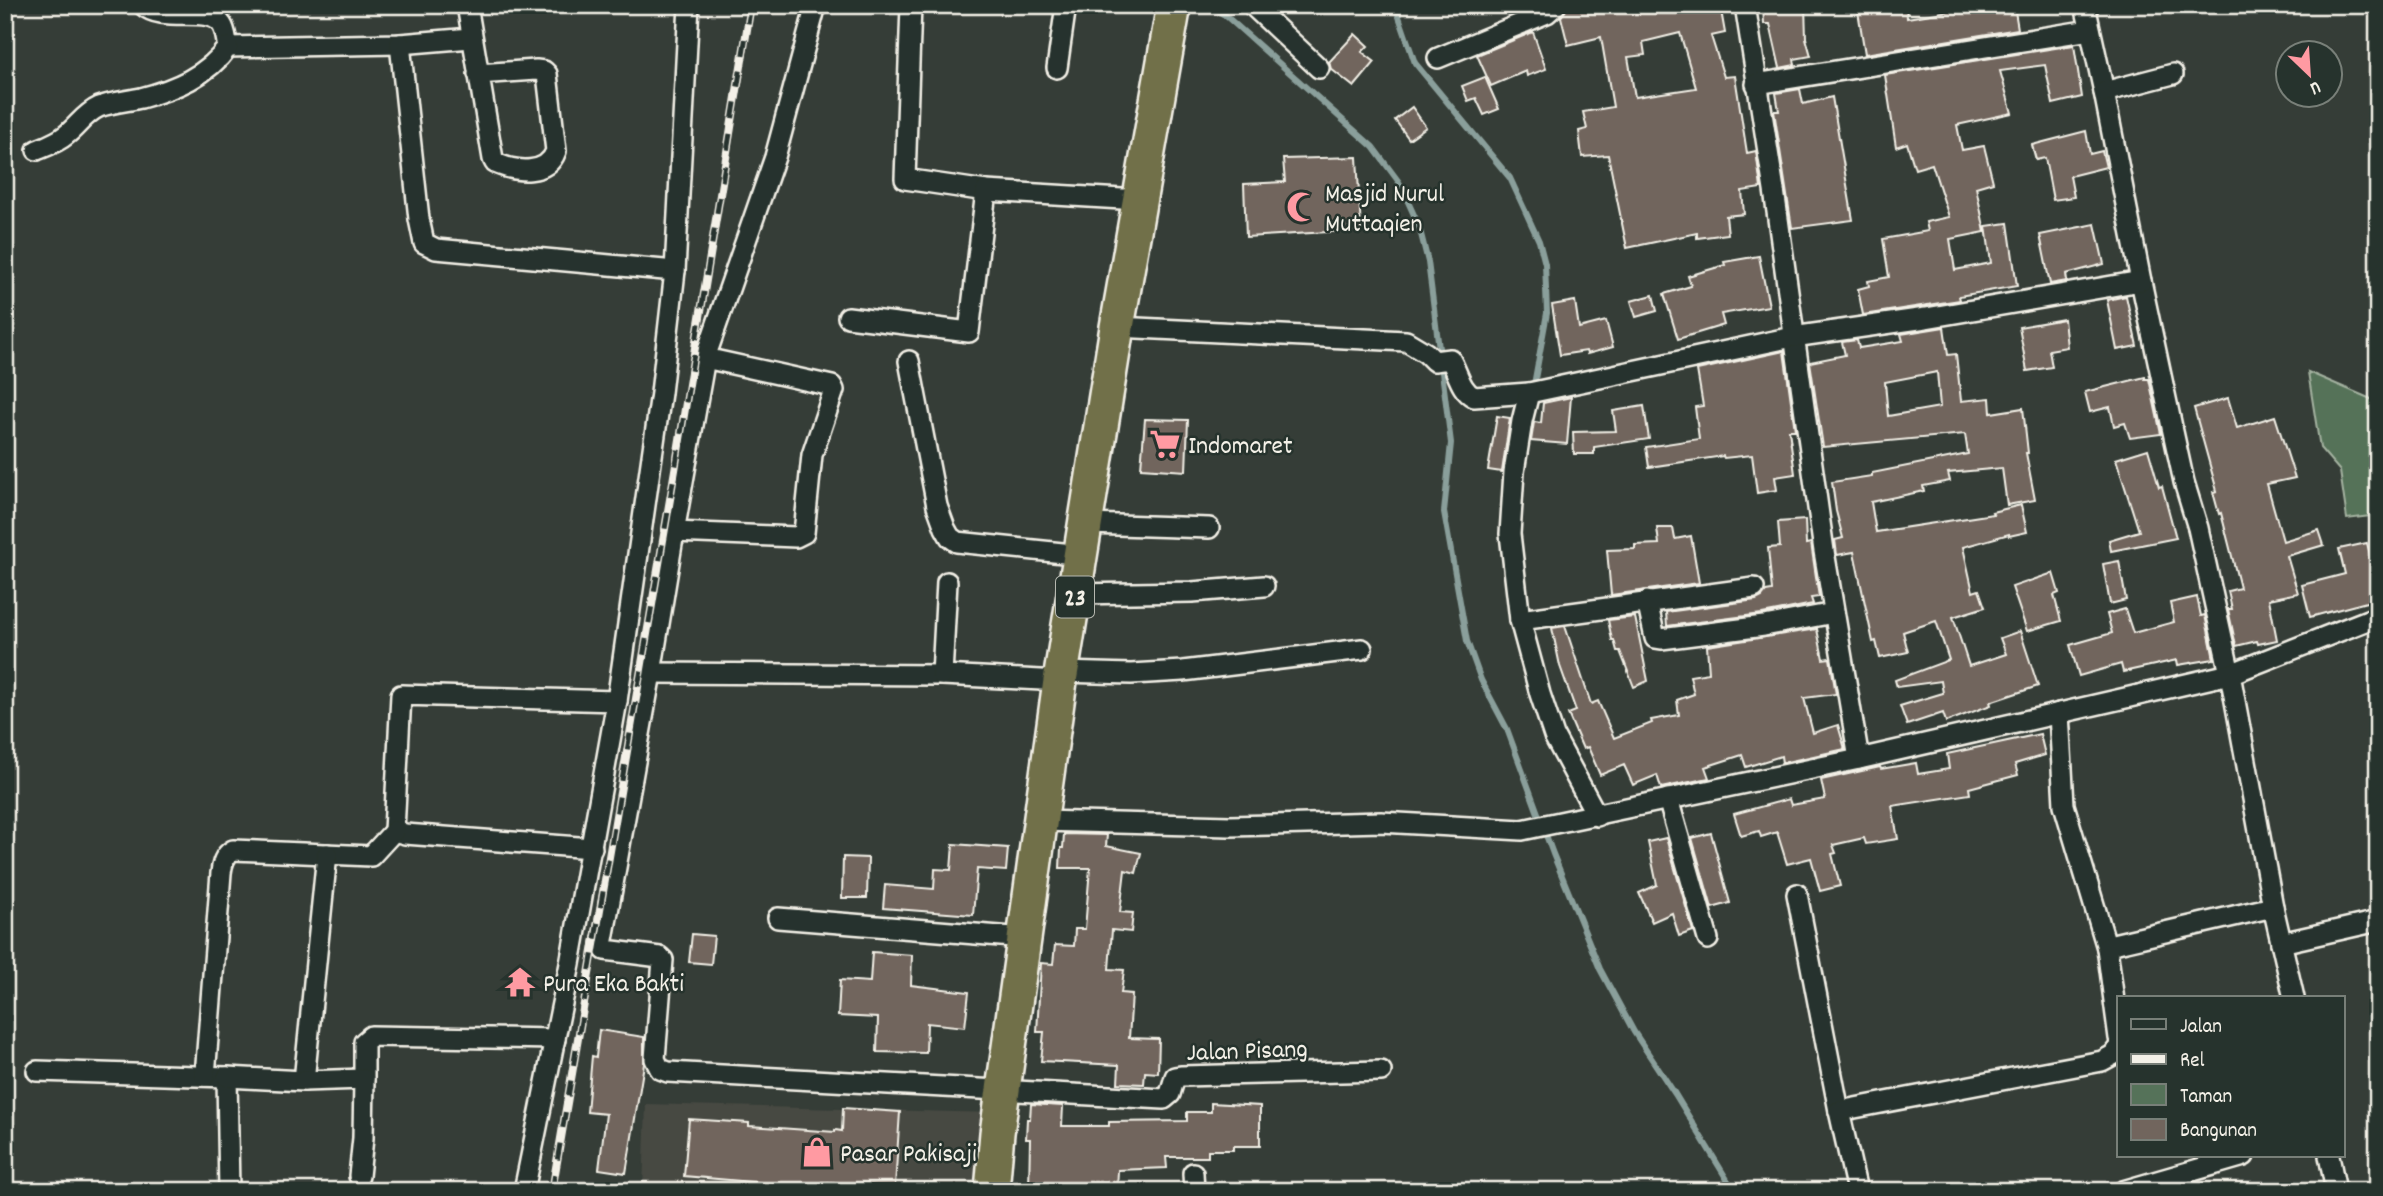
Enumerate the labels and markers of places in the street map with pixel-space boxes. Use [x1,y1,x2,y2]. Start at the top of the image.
place label: Masjid Nurul Muttaqien [1325,177,1444,244]
mosque icon: Masjid Nurul Muttaqien [1285,190,1319,224]
supermarket icon: Indomaret [1148,427,1182,461]
place label: Indomaret [1188,429,1293,466]
temple icon: Pura Eka Bakti [503,965,537,999]
place label: Pura Eka Bakti [543,967,684,1004]
shop icon: Pasar Pakisaji [800,1135,834,1169]
place label: Pasar Pakisaji [840,1137,977,1174]

